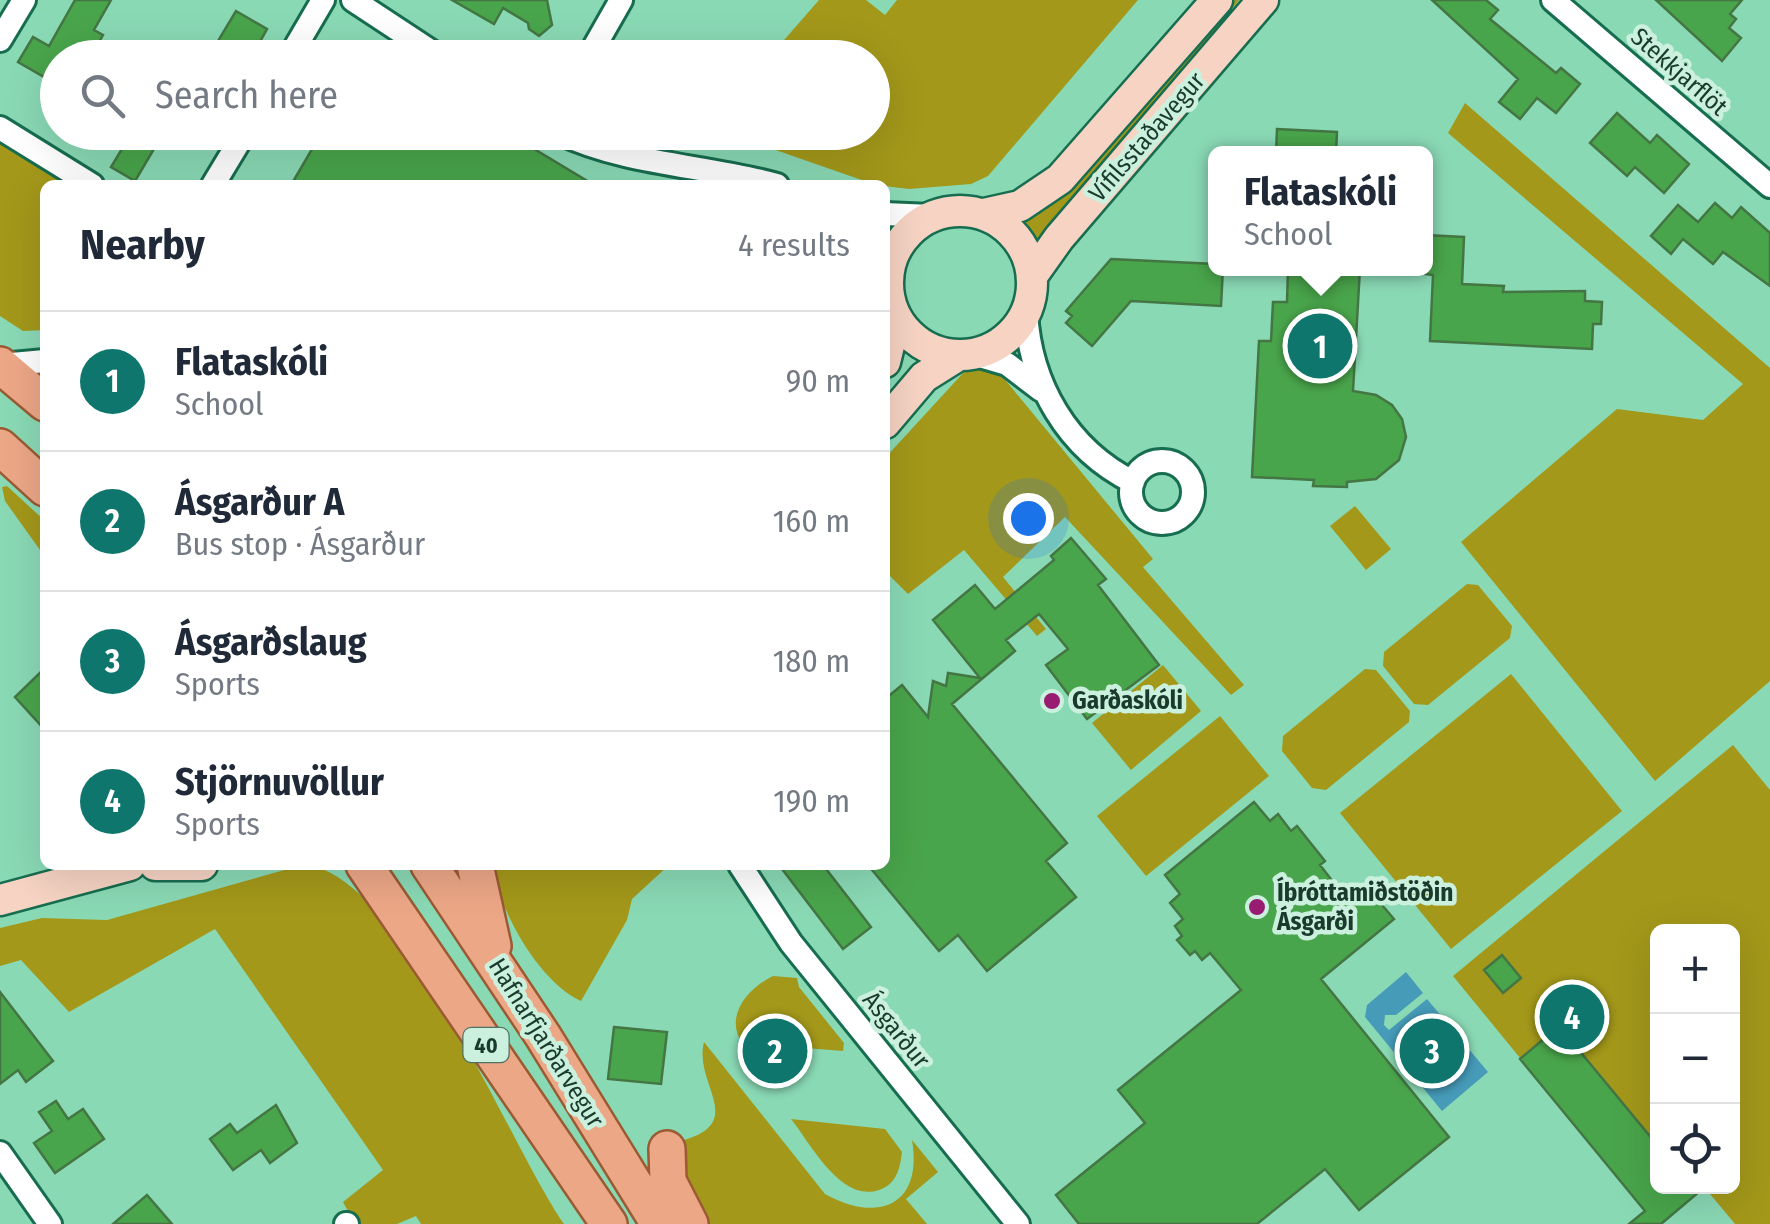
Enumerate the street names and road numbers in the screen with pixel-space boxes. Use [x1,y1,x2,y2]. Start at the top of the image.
street label: Stekkjarflöt [1625,22,1734,123]
street label: Vífilsstaðavegur [1083,66,1211,208]
street label: Hafnarfjarðarvegur [482,953,610,1133]
street label: Ásgarður [856,985,937,1075]
road number: 40 [464,1028,508,1062]

